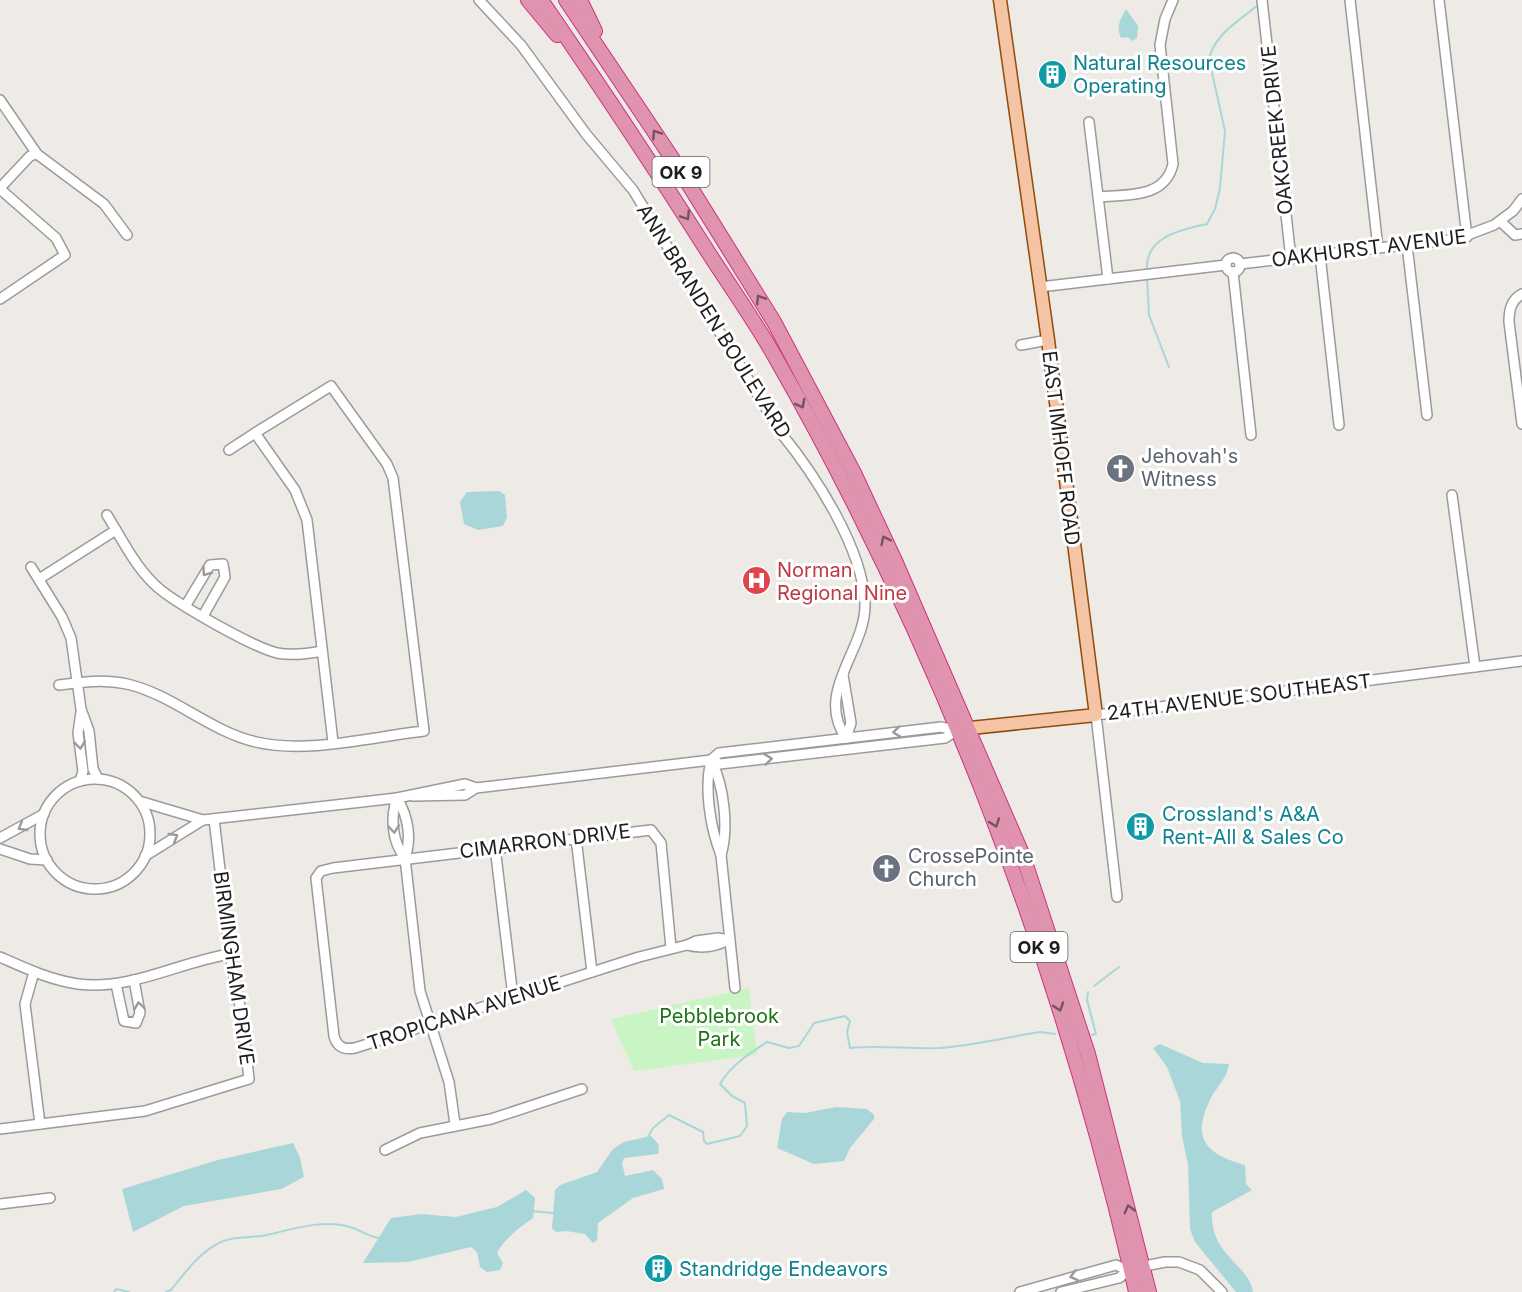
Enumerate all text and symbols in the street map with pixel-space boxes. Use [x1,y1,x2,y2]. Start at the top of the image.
street label: OAKCREEK DRIVE [1256,44,1298,216]
place label: Natural Resources Operating [1073,51,1246,98]
building icon: Natural Resources Operating [1036,58,1068,90]
one-way arrow [652,129,663,140]
road number: OK 9 [652,157,710,187]
street label: ANN BRANDEN BOULEVARD [632,199,796,443]
one-way arrow [678,210,689,221]
street label: OAKHURST AVENUE [1270,224,1468,272]
one-way arrow [755,295,767,305]
street label: EAST IMHOFF ROAD [1037,349,1085,547]
one-way arrow [794,398,805,408]
place label: Jehovah's Witness [1141,444,1238,491]
church icon: Jehovah's Witness [1104,452,1136,484]
one-way arrow [880,536,892,547]
place label: Norman Regional Nine [777,558,907,605]
one-way arrow [202,565,213,576]
hospital icon: Norman Regional Nine [740,565,772,597]
street label: 24TH AVENUE SOUTHEAST [1105,669,1373,725]
one-way arrow [893,725,902,738]
one-way arrow [73,741,85,750]
one-way arrow [764,753,773,765]
place label: Crossland's A&A Rent-All & Sales Co [1162,802,1344,849]
building icon: Crossland's A&A Rent-All & Sales Co [1125,810,1157,842]
one-way arrow [987,817,1000,828]
one-way arrow [18,819,28,831]
street label: CIMARRON DRIVE [458,819,632,863]
one-way arrow [388,824,400,833]
one-way arrow [168,833,178,845]
place label: CrossePointe Church [908,844,1034,891]
church icon: CrossePointe Church [871,852,903,884]
street label: BIRMINGHAM DRIVE [209,869,259,1067]
road number: OK 9 [1010,932,1068,962]
street label: TROPICANA AVENUE [364,970,564,1056]
one-way arrow [1052,1001,1064,1012]
one-way arrow [133,1002,145,1011]
park label: Pebblebrook Park [659,1004,779,1051]
one-way arrow [1124,1204,1136,1215]
building icon: Standridge Endeavors [642,1253,674,1285]
place label: Standridge Endeavors [679,1257,888,1281]
one-way arrow [1069,1269,1079,1282]

